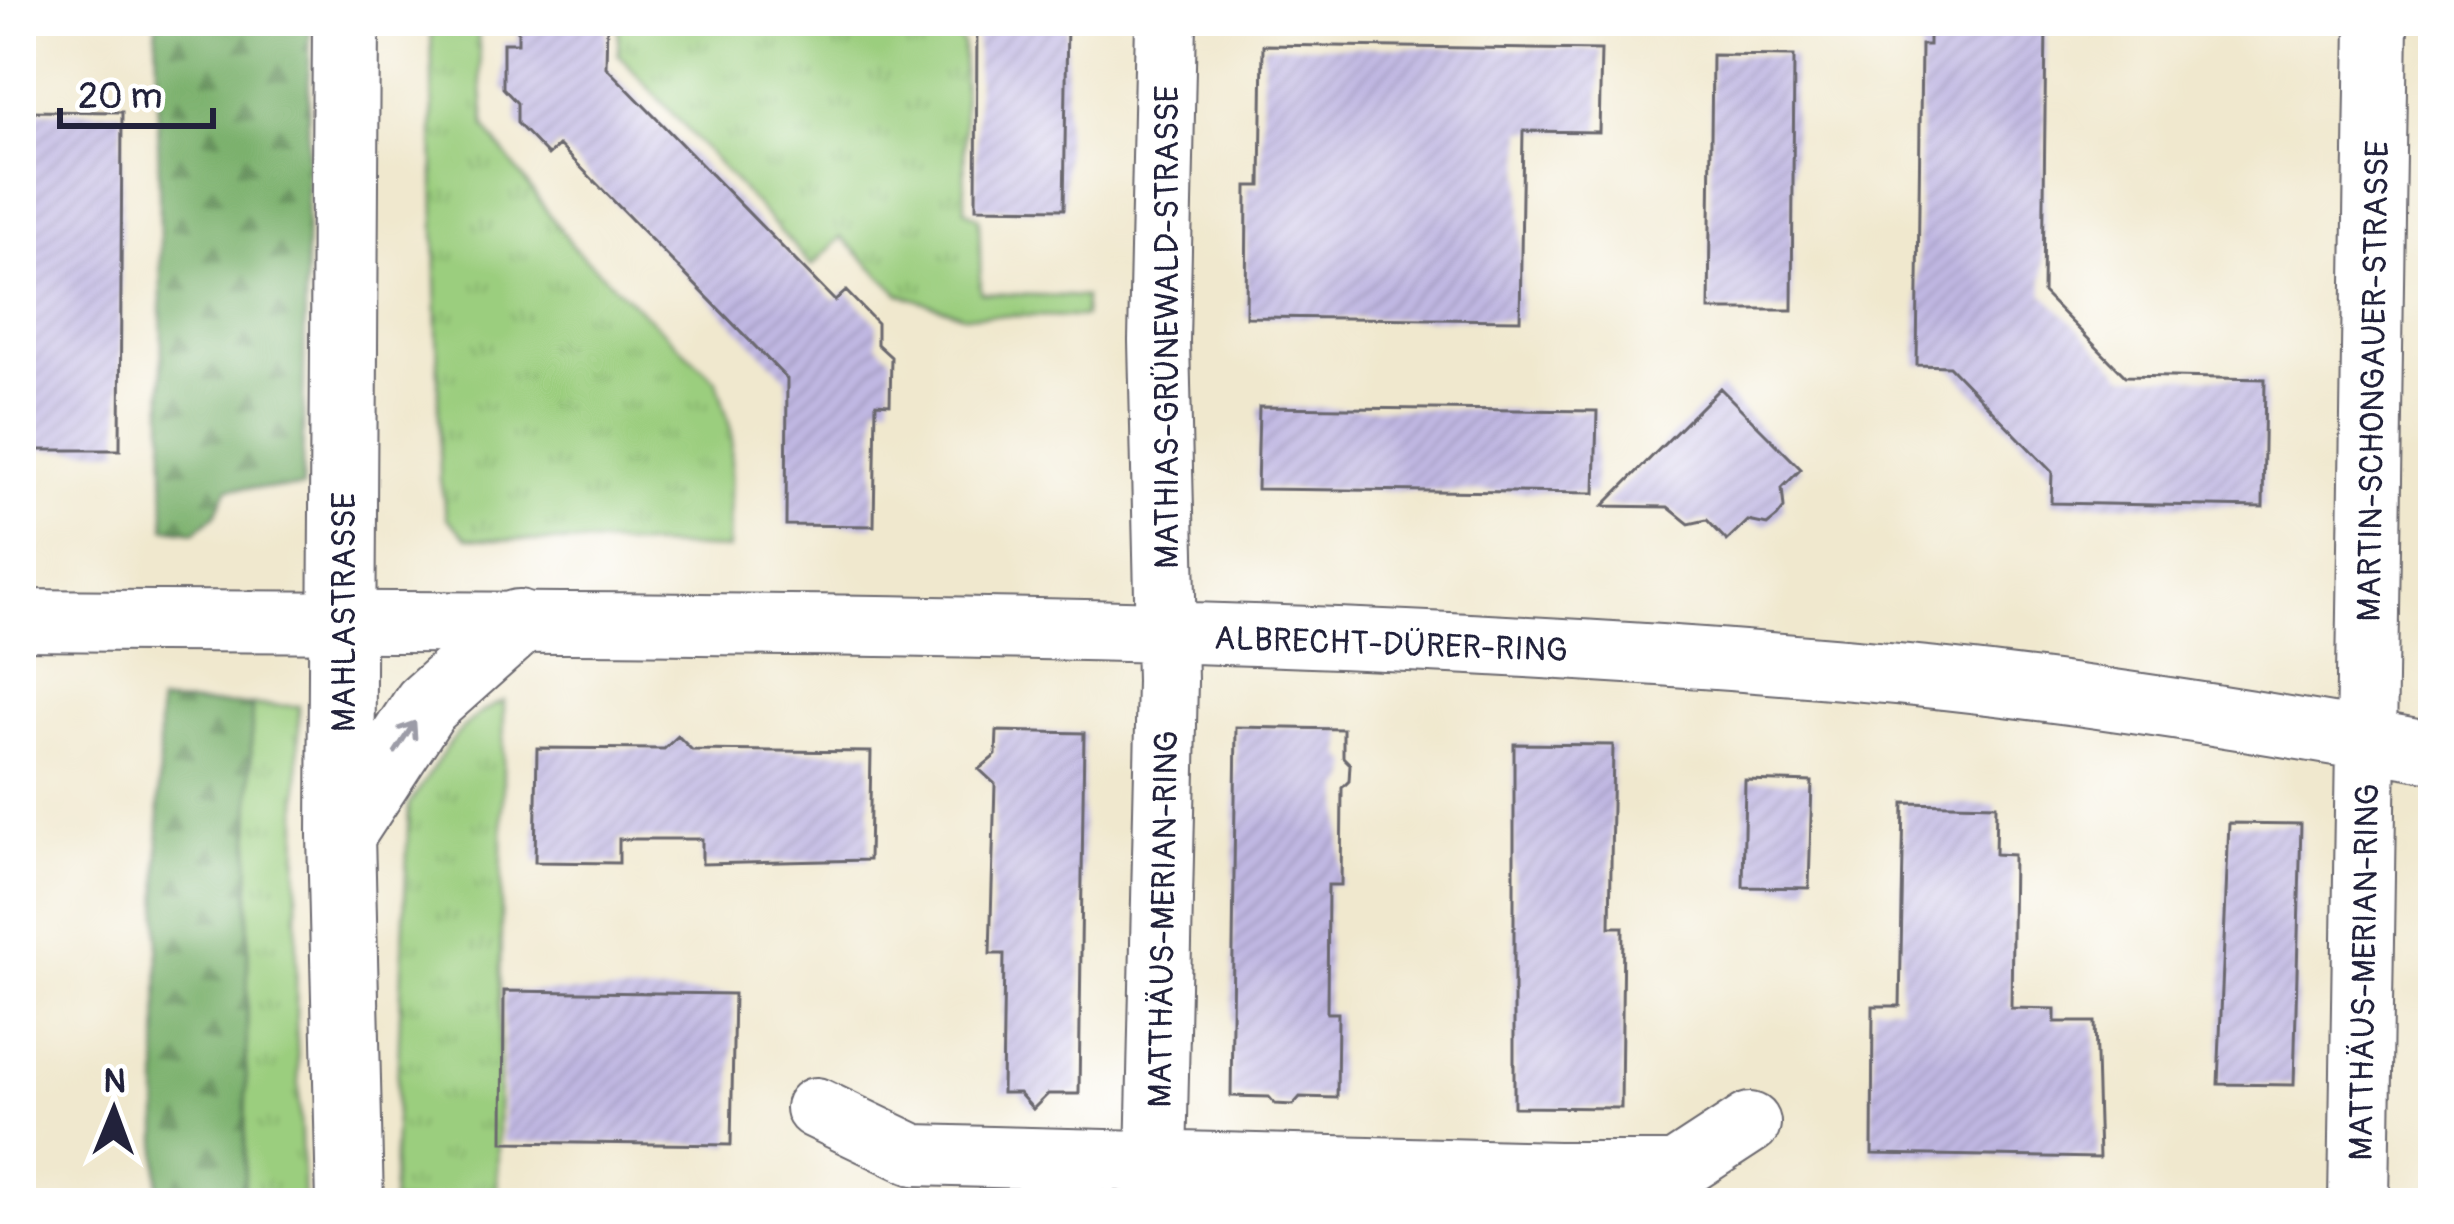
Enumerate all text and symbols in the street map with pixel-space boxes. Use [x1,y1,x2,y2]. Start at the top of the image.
scale bar [60,54,213,128]
text: 20 m [78,74,163,119]
street label: MATHIAS-GRÜNEWALD-STRASSE [1147,85,1188,569]
street label: MARTIN-SCHONGAUER-STRASSE [2349,140,2398,622]
street label: MAHLASTRASSE [324,492,365,732]
street label: ALBRECHT-DÜRER-RING [1213,618,1568,671]
one-way arrow [393,720,418,754]
street label: MATTHÄUS-MERIAN-RING [1140,730,1187,1108]
street label: MATTHÄUS-MERIAN-RING [2341,783,2388,1161]
north arrow [54,1050,174,1170]
text: N [103,1061,126,1102]

